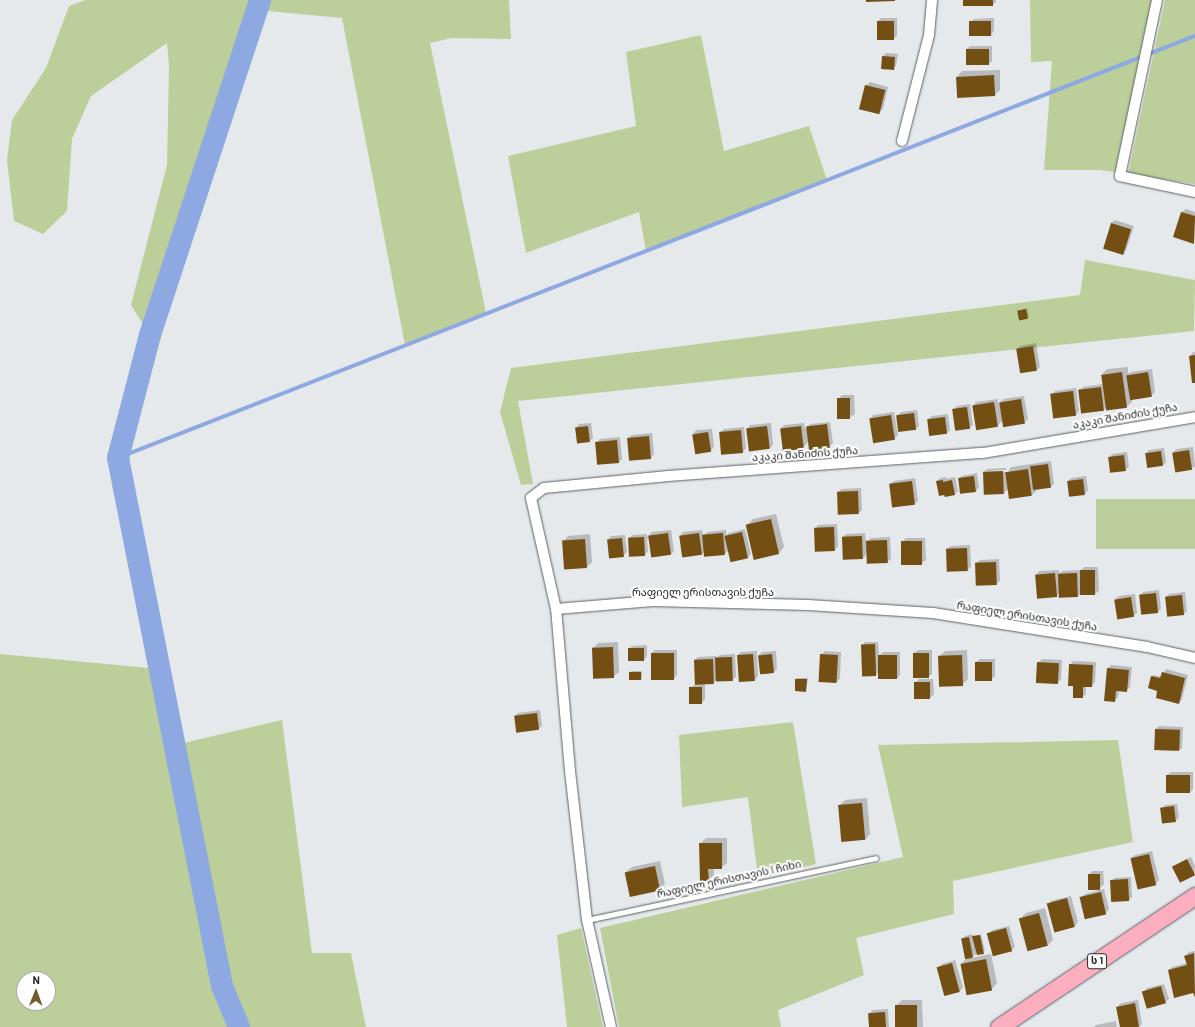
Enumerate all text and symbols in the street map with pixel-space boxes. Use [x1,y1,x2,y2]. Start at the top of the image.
street label: აკაკი შანიძის ქუჩა [1072,400,1178,432]
street label: აკაკი შანიძის ქუჩა [752,444,858,464]
street label: რაფიელ ერისთავის ქუჩა [632,585,774,599]
street label: რაფიელ ერისთავის ქუჩა [956,598,1098,634]
street label: რაფიელ ერისთავის I ჩიხი [656,857,802,901]
road number: ს 1 [1087,953,1107,969]
north arrow [16,971,56,1011]
text: N [32,973,40,986]

